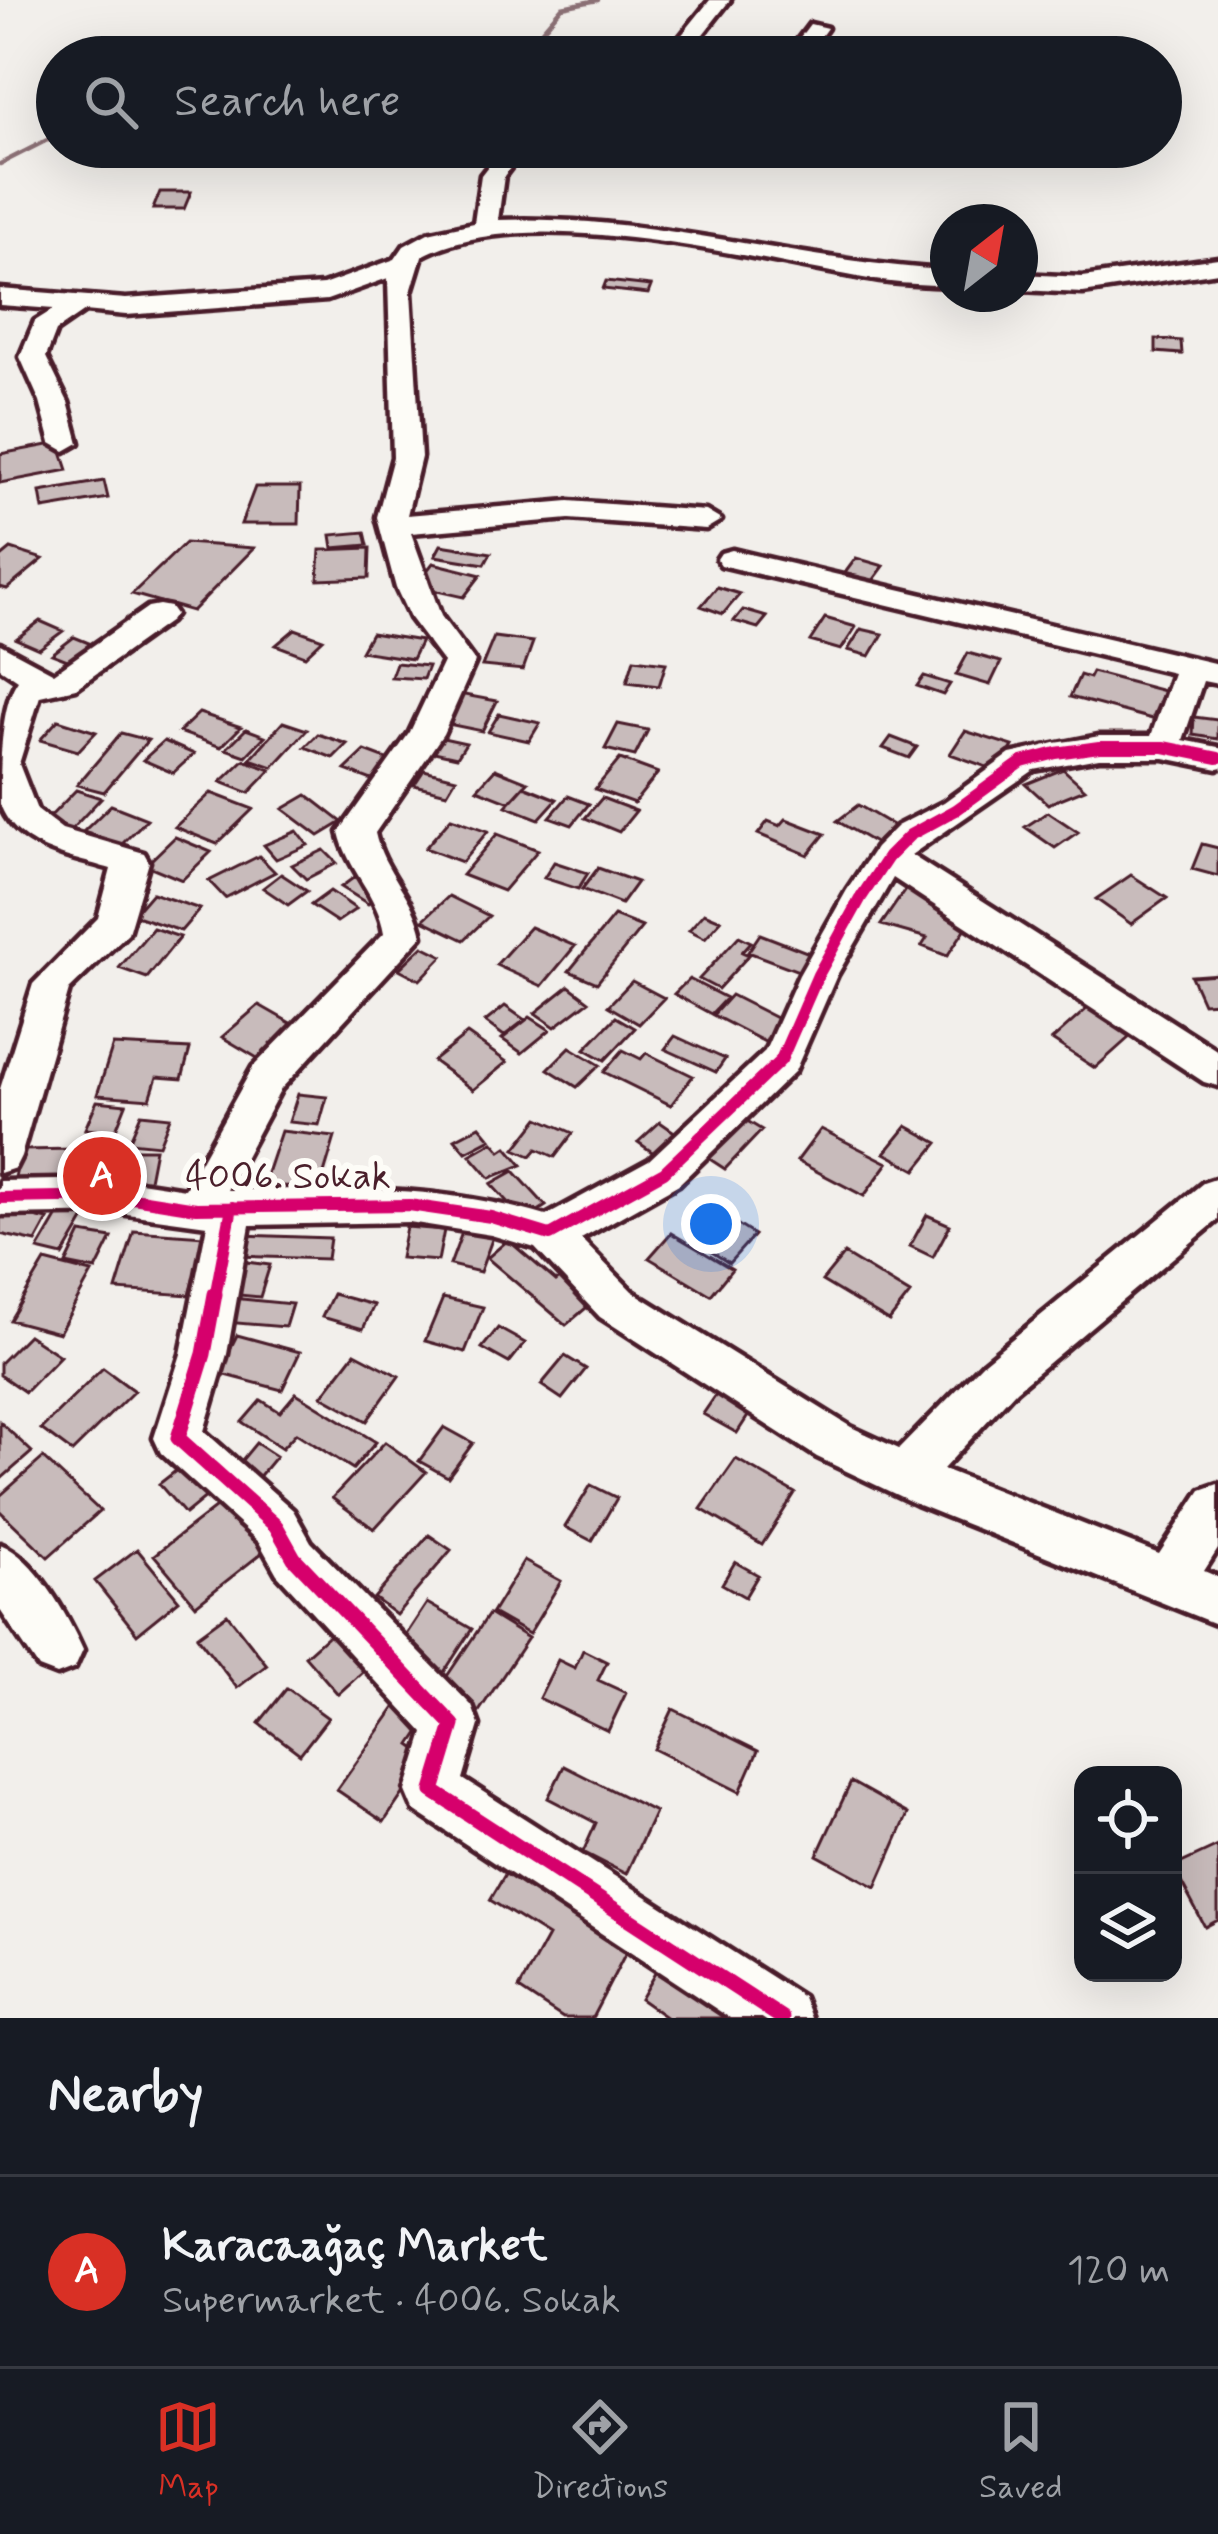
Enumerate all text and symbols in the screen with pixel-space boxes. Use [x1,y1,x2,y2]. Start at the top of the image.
search box [36,36,1182,168]
icon: search [78,69,144,135]
text: Search here [174,73,401,132]
north arrow [930,204,1038,312]
pin: A [63,1131,141,1221]
street label: 4006. Sokak [185,1152,391,1203]
your location [681,1194,741,1254]
map controls [1074,1766,1182,1982]
button: locate [1074,1766,1182,1874]
button: layers [1074,1874,1182,1982]
text: Nearby [48,2063,203,2129]
text: Karacaağaç Market [162,2217,547,2276]
text: A [74,2246,100,2297]
text: 120 m [1067,2246,1170,2297]
text: Supermarket · 4006. Sokak [162,2276,620,2327]
tab: Map [155,2394,221,2510]
tab: Directions [532,2394,668,2510]
tab: Saved [979,2394,1063,2510]

